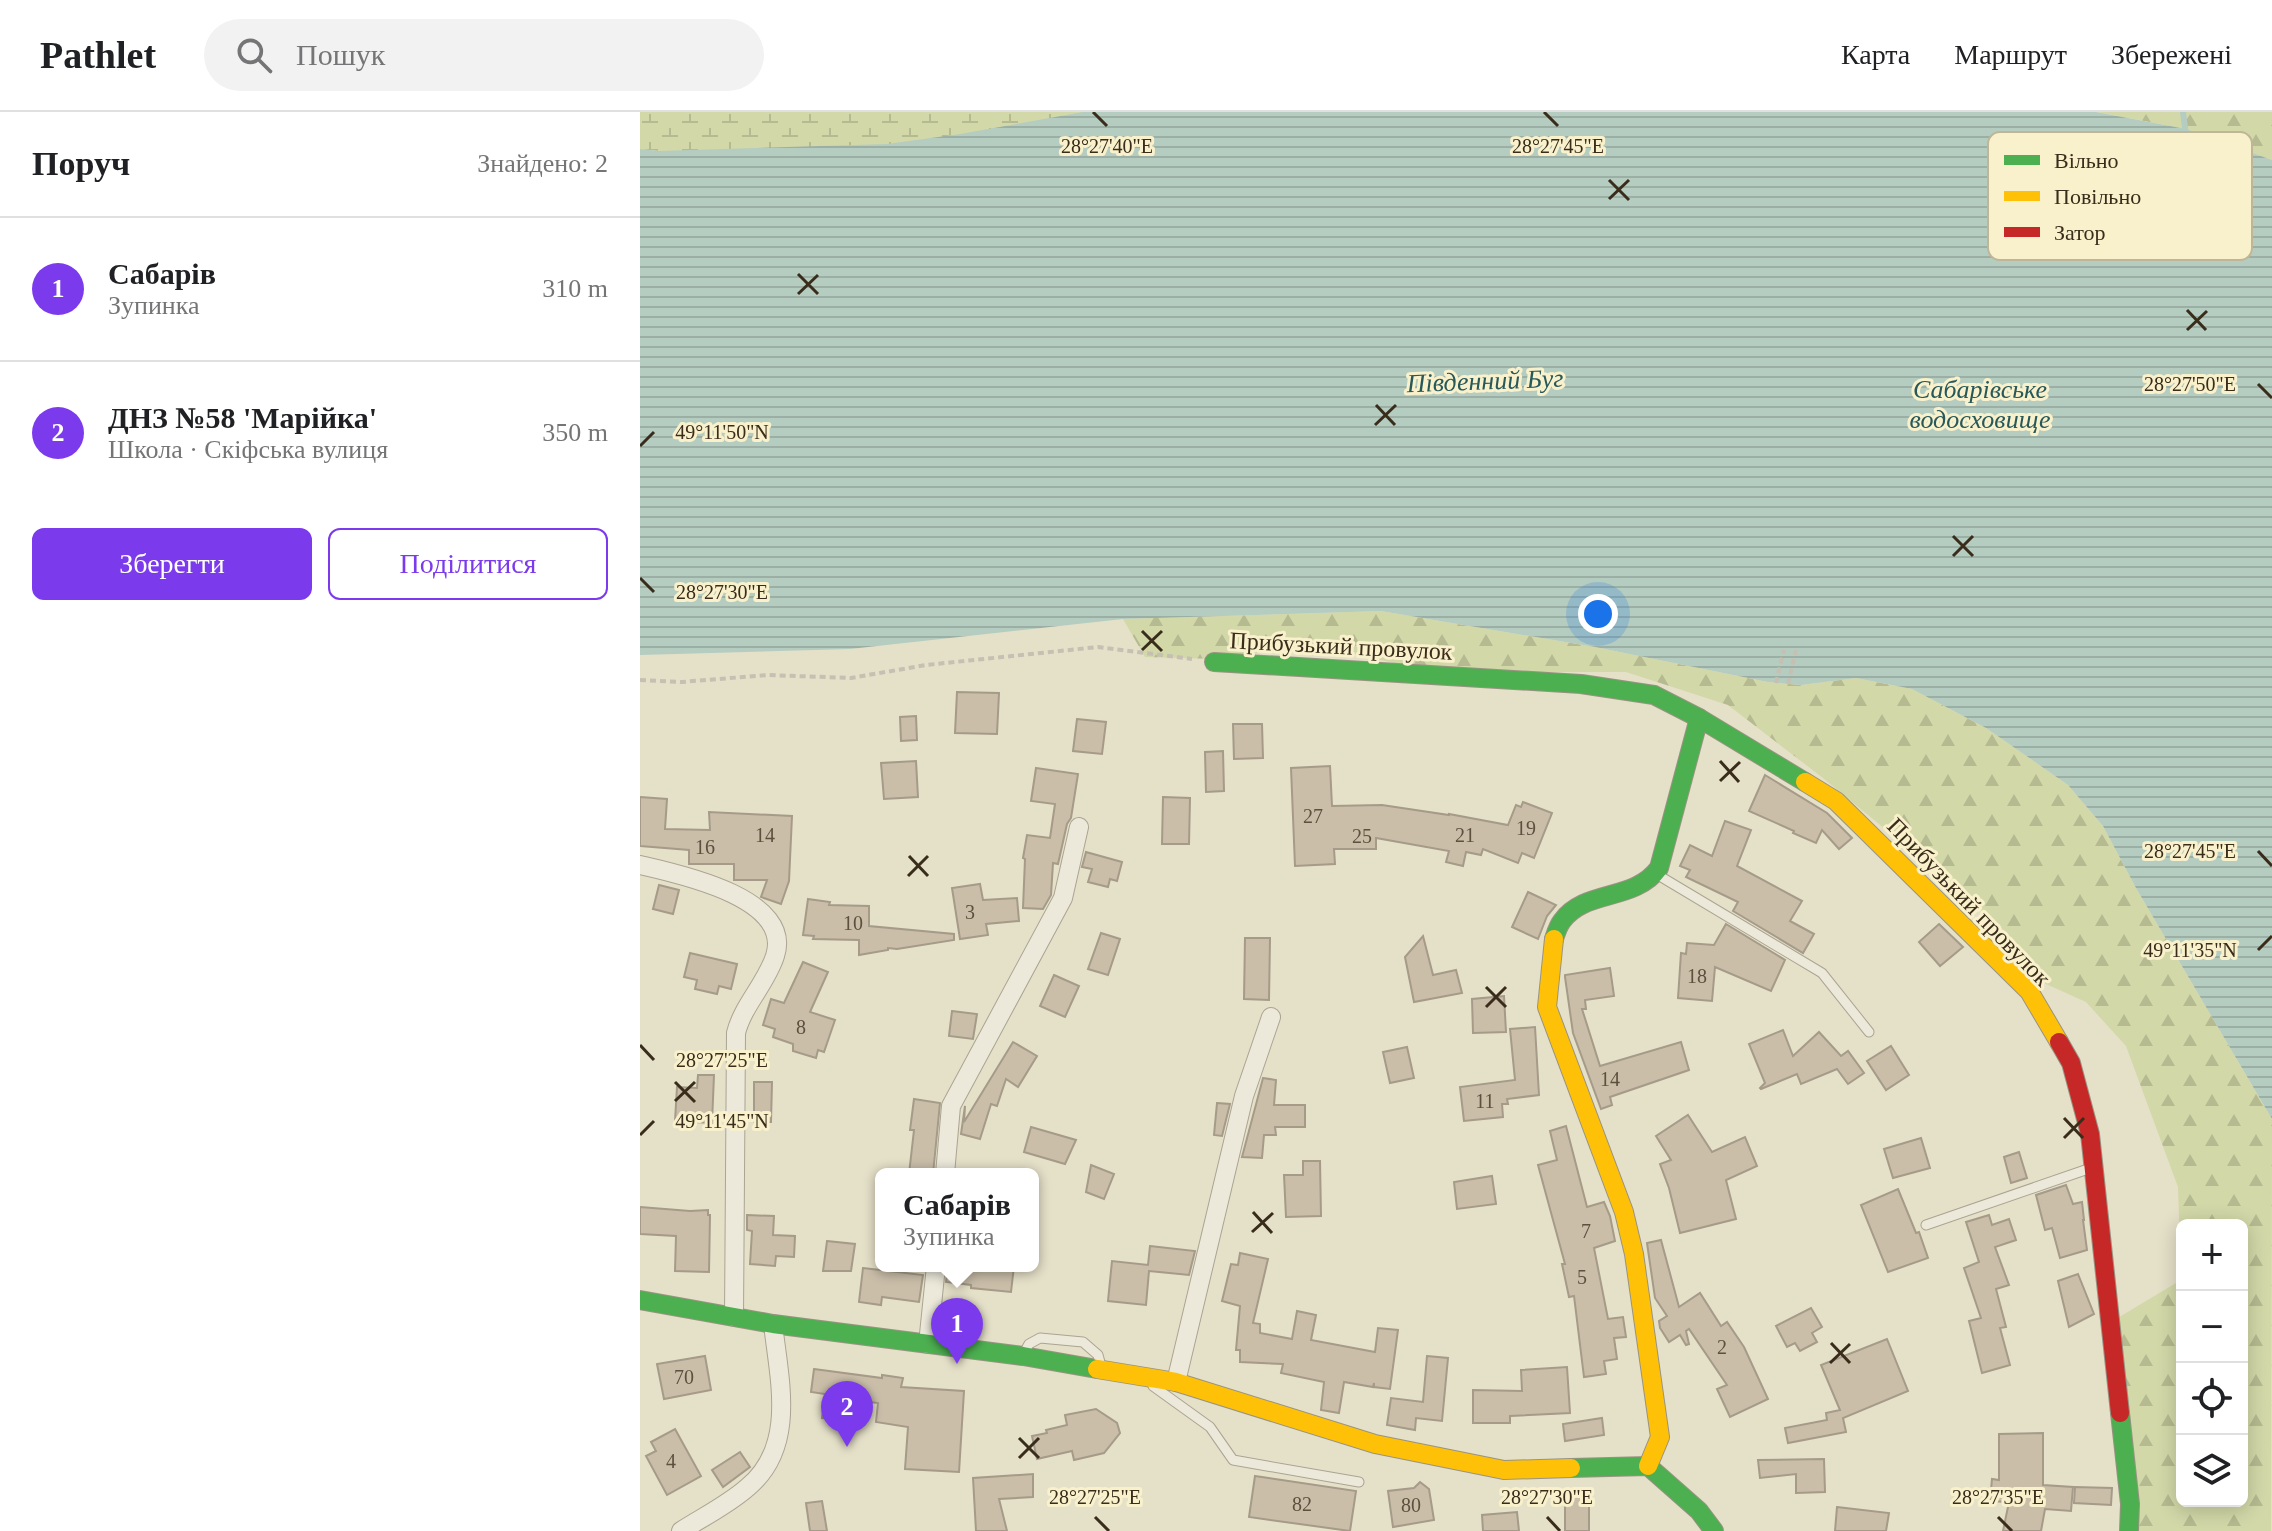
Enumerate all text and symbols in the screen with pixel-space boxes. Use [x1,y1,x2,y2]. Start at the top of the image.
search box [204,19,764,91]
icon: search [232,33,276,77]
text: Pathlet [40,34,156,76]
text: Пошук [296,38,385,71]
text: Карта [1841,39,1910,70]
text: Маршрут [1954,39,2067,70]
text: Збережені [2111,39,2232,70]
legend [1988,132,2252,260]
text: 28°27'40"E [1061,135,1153,157]
text: 28°27'45"E [1512,135,1604,157]
text: Поруч [32,145,130,182]
text: Вільно [2054,148,2119,173]
text: Знайдено: 2 [477,149,608,178]
text: Повільно [2054,184,2141,209]
text: Затор [2054,220,2106,245]
text: Сабарів [108,257,216,290]
text: 1 [52,274,65,303]
text: 310 m [542,274,608,303]
text: Зупинка [108,291,200,320]
water label: Південний Буг [1405,364,1564,398]
text: 28°27'50"E [2144,373,2236,395]
water label: Сабарівське водосховище [1910,375,2050,434]
text: ДНЗ №58 'Марійка' [108,401,377,434]
text: 2 [52,418,65,447]
text: 350 m [542,418,608,447]
text: 49°11'50"N [675,421,769,443]
text: Школа · Скіфська вулиця [108,435,388,464]
button: Зберегти [32,528,312,600]
button: Поділитися [328,528,608,600]
text: 28°27'30"E [676,581,768,603]
your location [1578,594,1618,634]
street label: Прибузький провулок [1229,627,1453,665]
house number: 27 [1303,805,1323,827]
street label: Прибузький провулок [1882,813,2056,992]
house number: 19 [1516,817,1536,839]
house number: 14 [755,824,775,846]
house number: 21 [1455,824,1475,846]
house number: 25 [1352,825,1372,847]
house number: 16 [695,836,715,858]
text: 28°27'45"E [2144,840,2236,862]
house number: 3 [965,901,975,923]
house number: 10 [843,912,863,934]
text: 49°11'35"N [2143,939,2237,961]
house number: 18 [1687,965,1707,987]
house number: 8 [796,1016,806,1038]
text: 28°27'25"E [676,1049,768,1071]
house number: 14 [1600,1068,1620,1090]
house number: 11 [1475,1090,1495,1112]
text: 49°11'45"N [675,1110,769,1132]
popup [875,1168,1039,1272]
text: Сабарів [903,1188,1011,1221]
map controls [2176,1219,2248,1507]
button: + [2176,1219,2248,1291]
house number: 7 [1581,1220,1591,1242]
text: Зупинка [903,1222,995,1251]
house number: 5 [1577,1266,1587,1288]
button: − [2176,1291,2248,1363]
pin: 1 [931,1298,983,1364]
house number: 2 [1717,1336,1727,1358]
button: locate [2176,1363,2248,1435]
house number: 70 [674,1366,694,1388]
pin: 2 [821,1381,873,1447]
button: layers [2176,1435,2248,1507]
house number: 4 [666,1450,676,1472]
text: 28°27'25"E [1049,1486,1141,1508]
text: 28°27'30"E [1501,1486,1593,1508]
text: 28°27'35"E [1952,1486,2044,1508]
house number: 82 [1292,1493,1312,1515]
house number: 80 [1401,1494,1421,1516]

